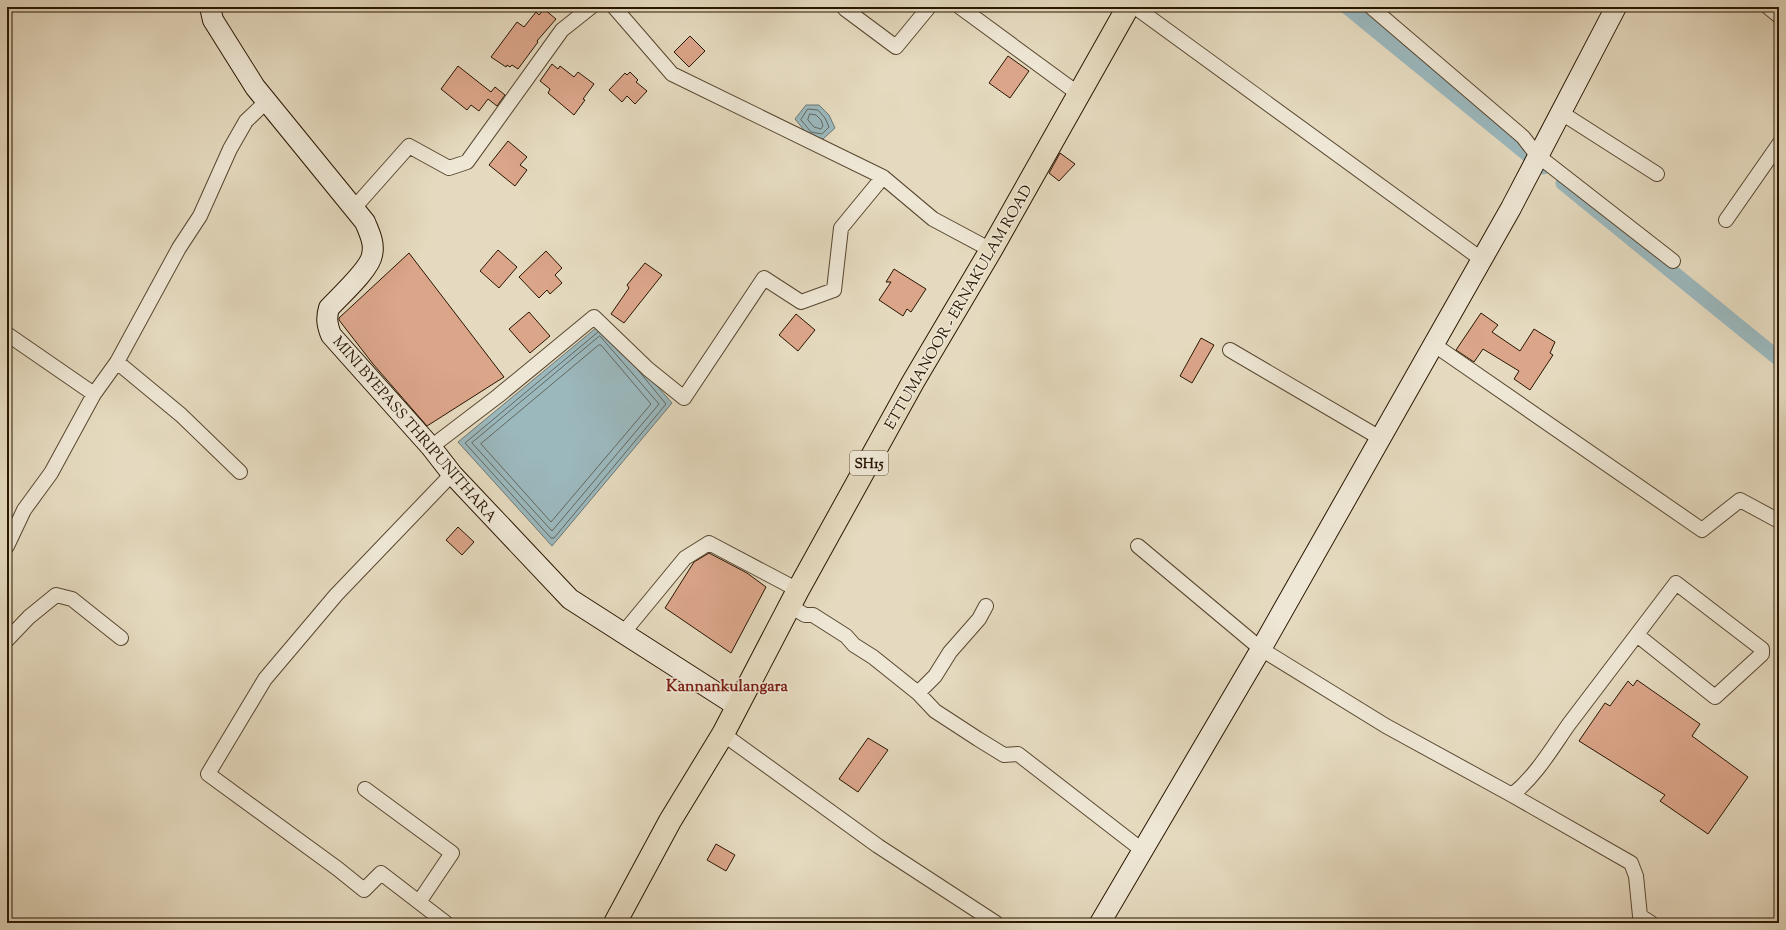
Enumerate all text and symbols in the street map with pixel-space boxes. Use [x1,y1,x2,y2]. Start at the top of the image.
street label: ETTUMANOOR - ERNAKULAM ROAD [880,181,1038,434]
street label: MINI BYEPASS THRIPUNITHARA [327,332,501,528]
road number: SH15 [850,451,888,475]
district label: Kannankulangara [666,676,789,699]

